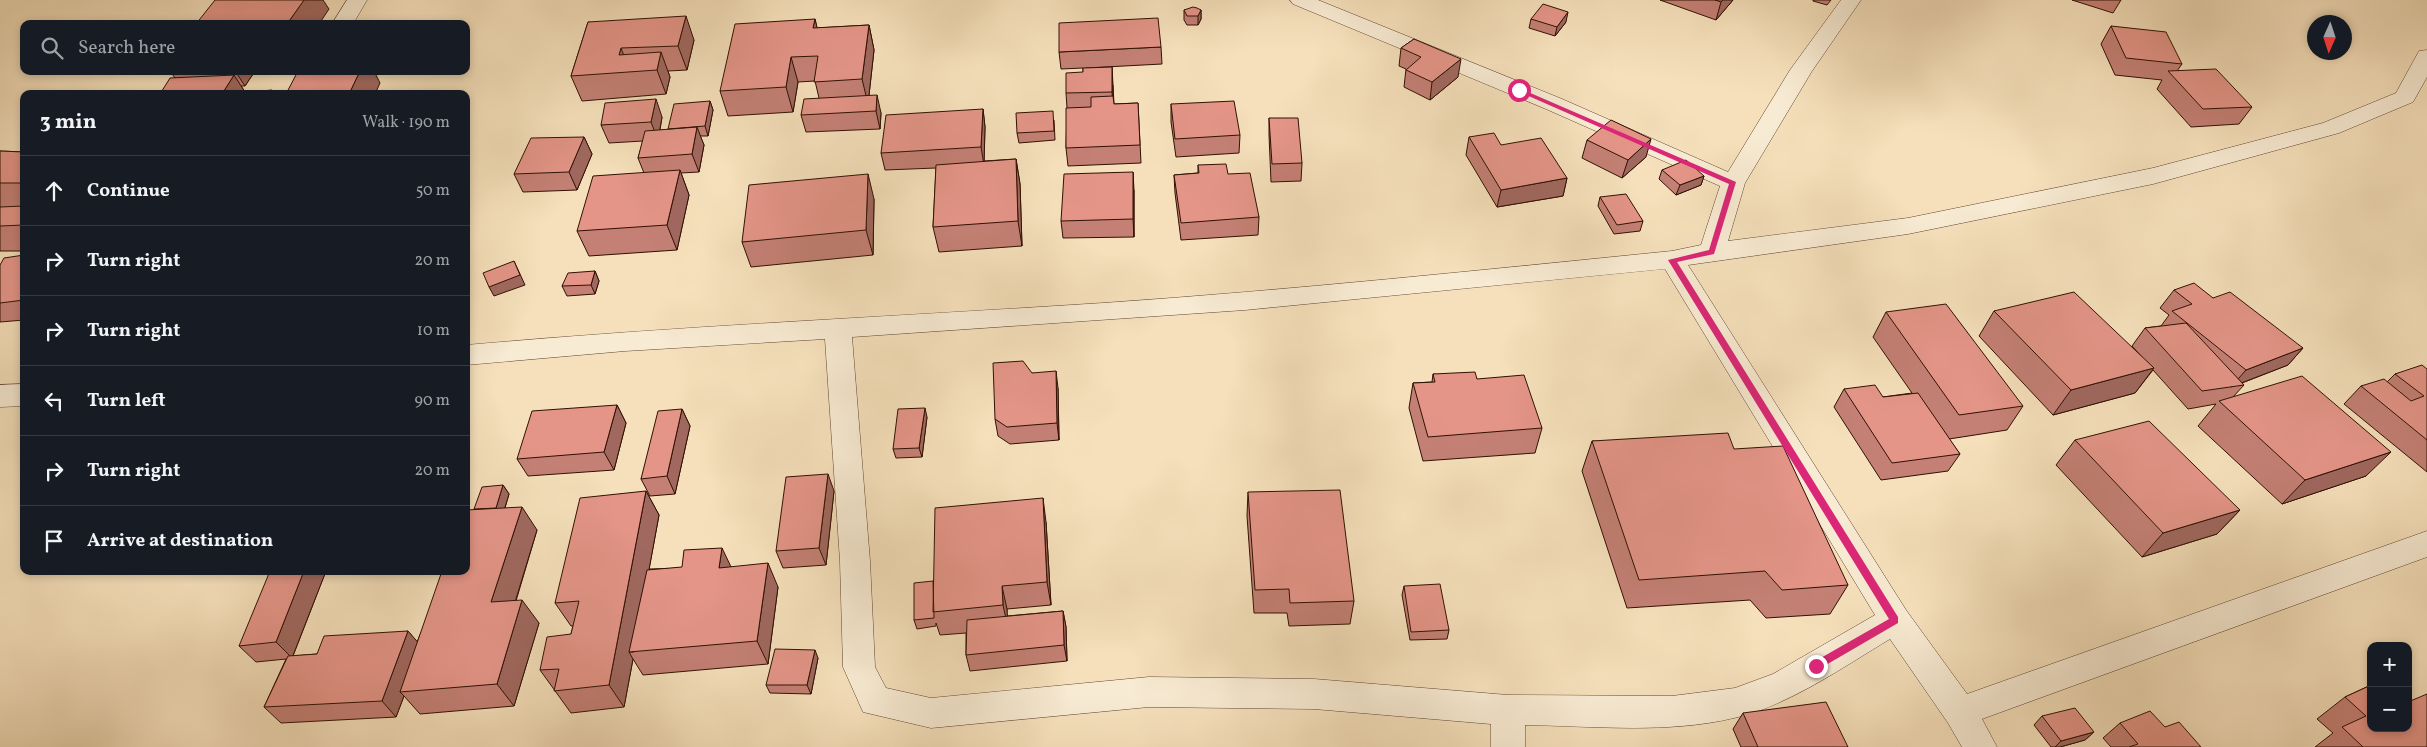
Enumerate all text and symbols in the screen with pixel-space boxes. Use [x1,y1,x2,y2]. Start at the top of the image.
north arrow [2307,15,2352,60]
search box [20,20,470,75]
icon: search [38,34,66,62]
text: Search here [78,35,175,61]
route start [1508,79,1531,102]
text: 3 min [40,108,96,137]
text: Walk · 190 m [362,112,450,134]
icon: ahead [40,177,68,205]
text: Continue [87,178,170,204]
text: 50 m [416,180,450,202]
icon: right [40,247,68,275]
text: Turn right [87,248,180,274]
text: 20 m [415,250,450,272]
icon: right [40,317,68,345]
text: Turn right [87,318,180,344]
text: 10 m [417,320,450,342]
icon: left [40,387,68,415]
text: Turn left [87,388,166,414]
text: 90 m [414,390,450,412]
icon: right [40,457,68,485]
text: Turn right [87,458,180,484]
text: 20 m [415,460,450,482]
icon: arrive [40,527,68,555]
text: Arrive at destination [87,528,273,554]
map controls [2367,642,2412,732]
button: + [2367,642,2412,687]
route end [1805,655,1828,678]
button: − [2367,687,2412,732]

